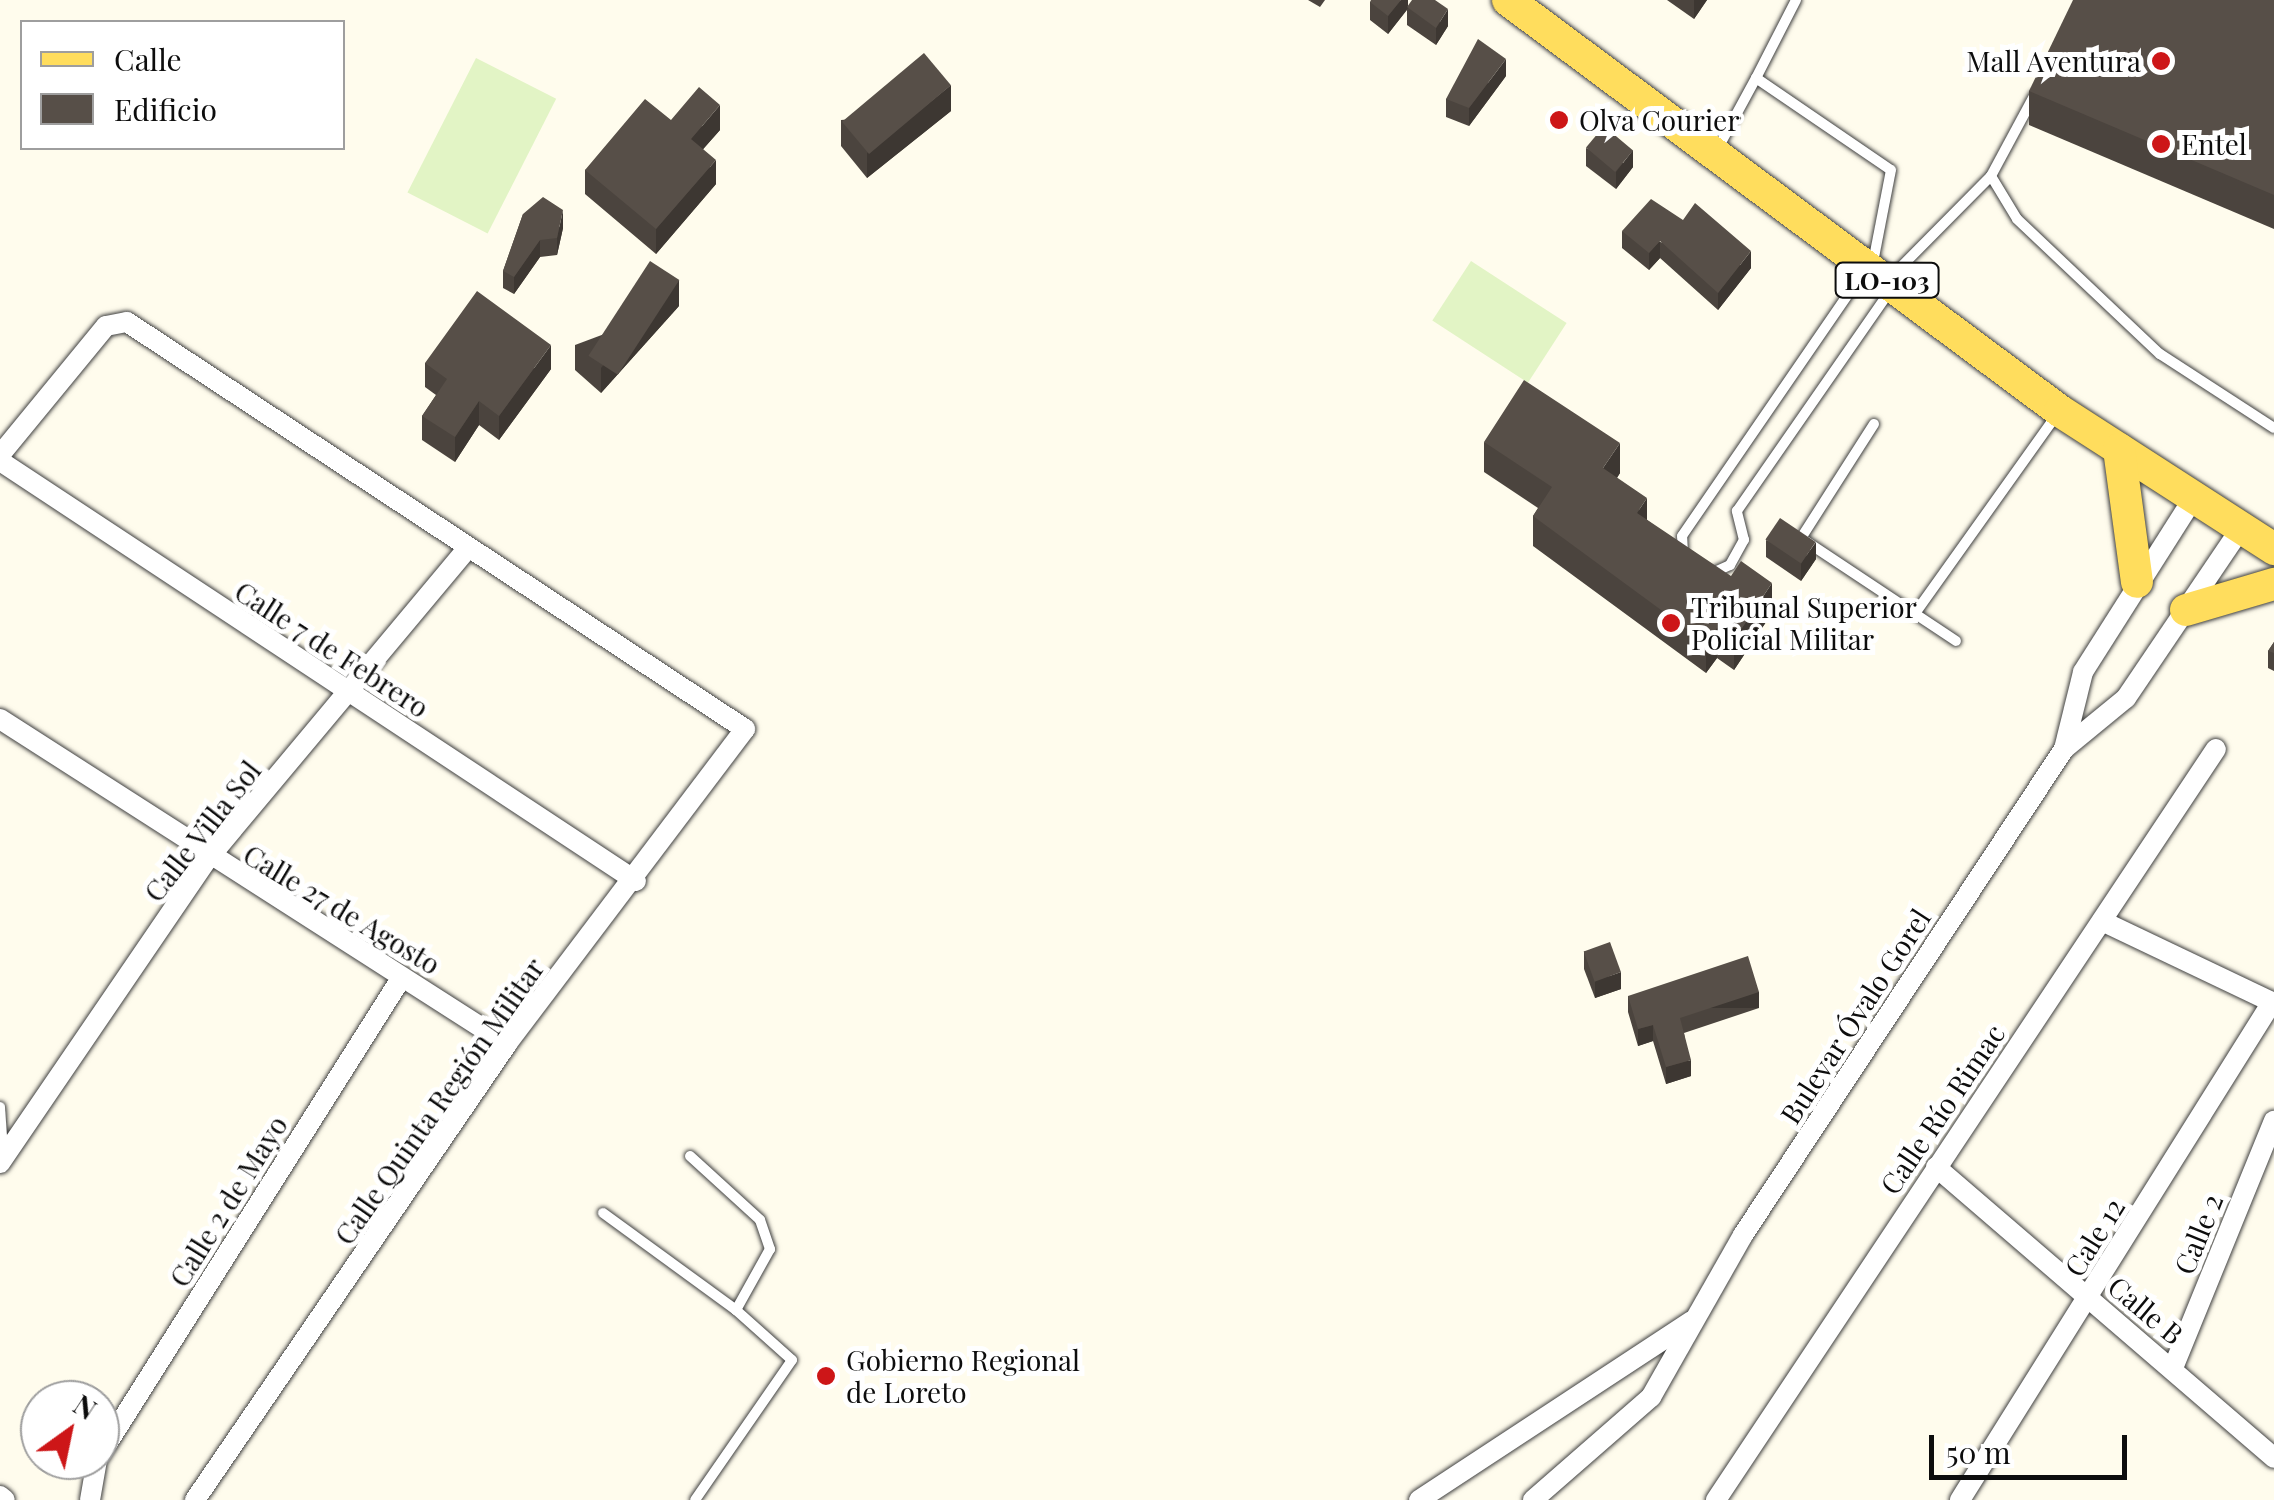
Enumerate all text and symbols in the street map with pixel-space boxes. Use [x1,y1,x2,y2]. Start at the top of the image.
legend [20,20,345,150]
text: Calle [114,39,182,79]
place label: Mall Aventura [1965,44,2141,78]
marker: Mall Aventura [2150,50,2172,72]
text: Edificio [114,89,217,129]
place label: Olva Courier [1579,103,1740,137]
marker: Olva Courier [1548,109,1570,131]
place label: Entel [2181,127,2247,161]
marker: Entel [2150,133,2172,155]
road number: LO-103 [1834,260,1940,300]
street label: Calle 7 de Febrero [229,574,435,724]
place label: Tribunal Superior Policial Militar [1691,590,1917,656]
marker: Tribunal Superior Policial Militar [1660,612,1682,634]
street label: Calle Villa Sol [136,754,268,908]
street label: Calle 27 de Agosto [237,837,447,981]
street label: Bulevar Óvalo Gorel [1773,902,1937,1130]
street label: Calle Quinta Región Militar [327,951,551,1251]
street label: Calle Río Rimac [1873,1018,2011,1200]
street label: Calle 2 de Mayo [162,1109,294,1293]
street label: Calle 2 [2167,1189,2229,1279]
street label: Cale 12 [2057,1192,2131,1282]
street label: Calle B [2102,1269,2190,1351]
place label: Gobierno Regional de Loreto [846,1343,1080,1409]
marker: Gobierno Regional de Loreto [815,1365,837,1387]
north arrow [20,1380,120,1480]
text: N [67,1385,104,1427]
scale bar [1934,1415,2132,1477]
text: 50 m [1946,1432,2011,1472]

